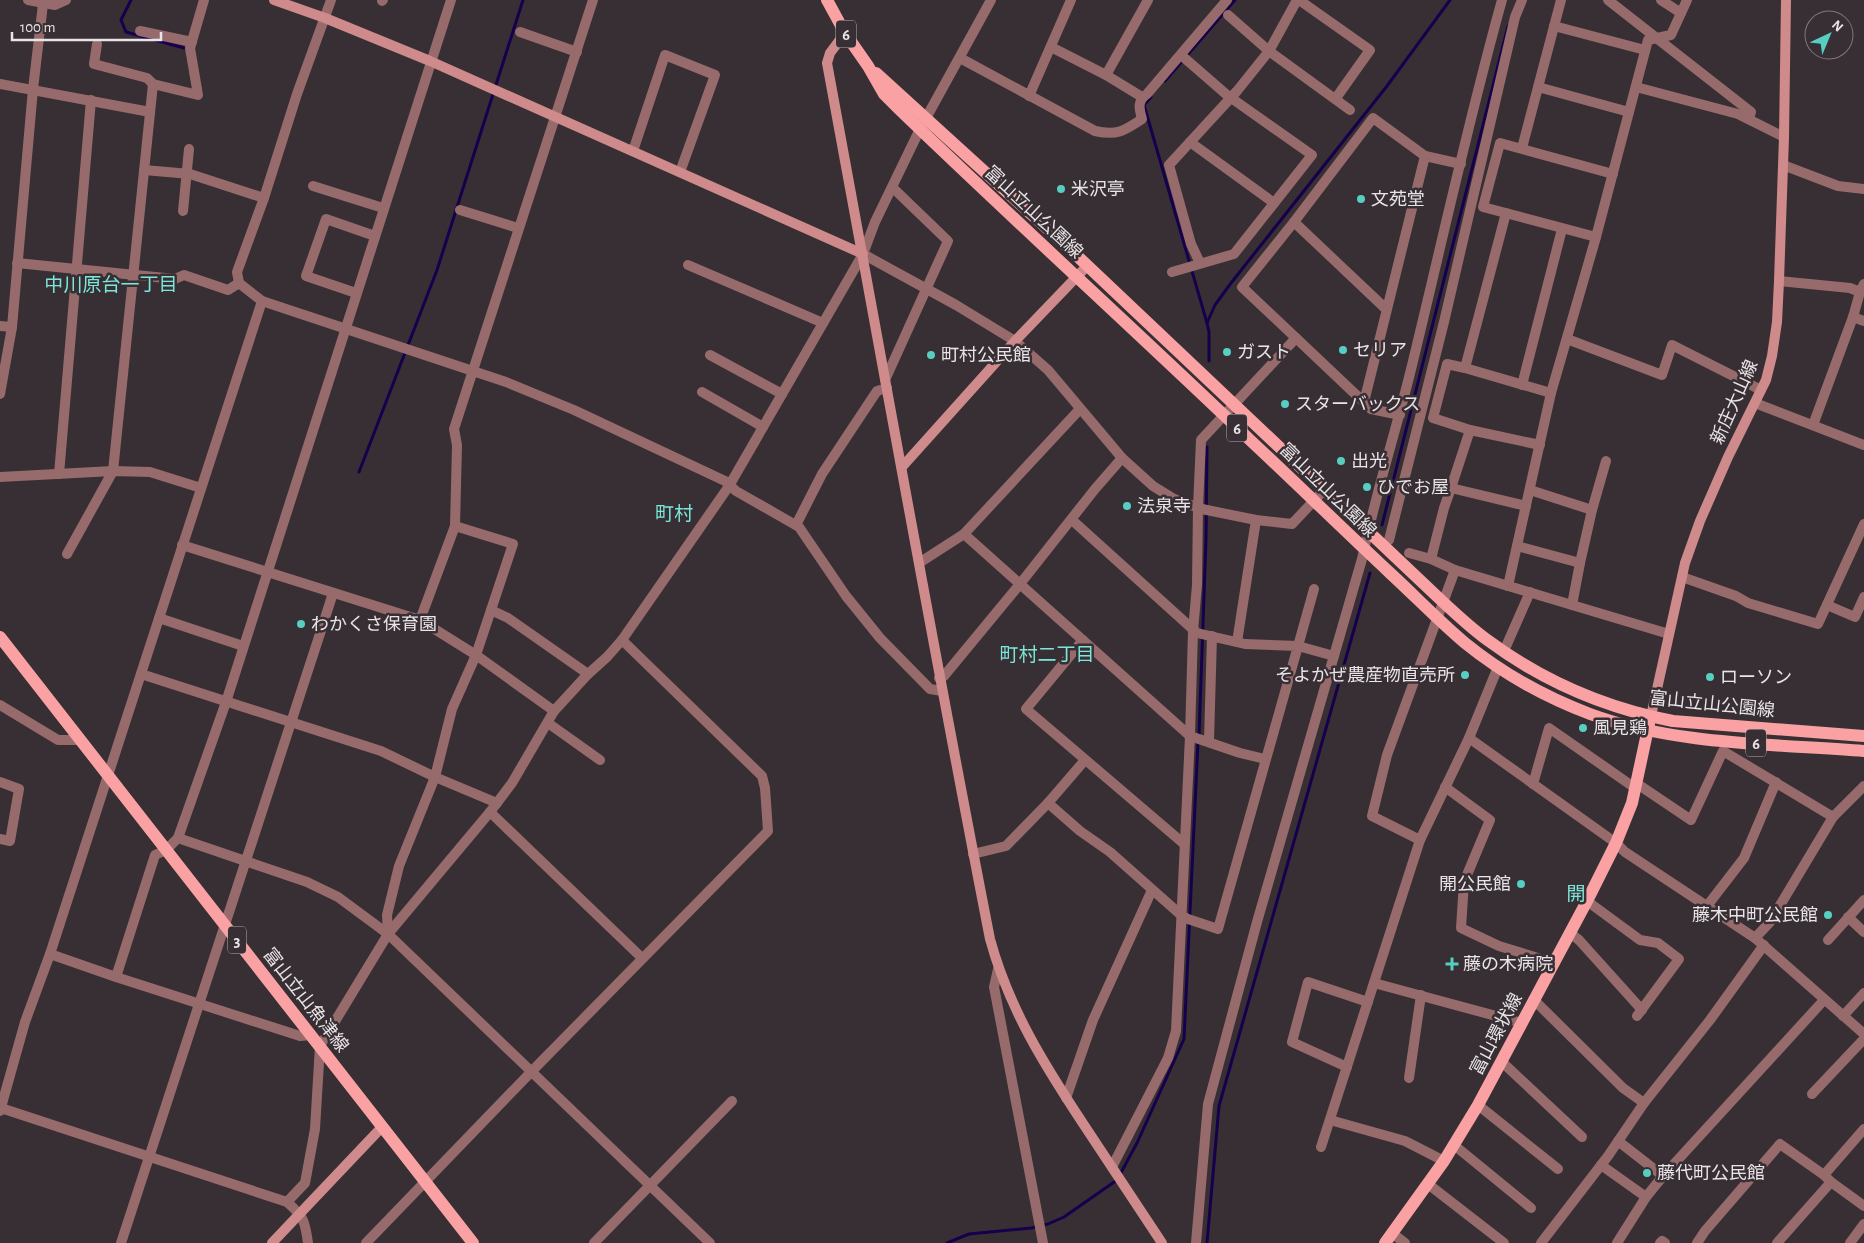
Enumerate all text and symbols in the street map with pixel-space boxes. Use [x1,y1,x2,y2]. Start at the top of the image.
scale bar [12,10,161,42]
north arrow [1804,10,1854,60]
text: N [1829,18,1846,35]
text: 100 m [20,20,55,35]
road number: 6 [836,20,856,48]
street label: 富山立山公園線 [981,162,1087,262]
place label: 米沢亭 [1071,180,1125,199]
marker: 米沢亭 [1055,183,1067,195]
place label: 文苑堂 [1371,190,1425,209]
marker: 文苑堂 [1355,193,1367,205]
district label: 中川原台一丁目 [44,274,178,295]
place label: セリア [1353,342,1407,360]
place label: ガスト [1237,343,1291,362]
marker: セリア [1337,344,1349,356]
place label: 町村公民館 [941,345,1031,365]
marker: ガスト [1221,346,1233,358]
marker: 町村公民館 [925,349,937,361]
street label: 新庄大山線 [1707,357,1761,447]
place label: スターバックス [1295,395,1420,414]
marker: スターバックス [1279,398,1291,410]
road number: 6 [1227,414,1247,442]
street label: 富山立山公園線 [1276,439,1380,541]
place label: 出光 [1351,452,1387,471]
marker: 出光 [1335,455,1347,467]
place label: ひでお屋 [1377,479,1449,497]
marker: ひでお屋 [1361,481,1373,493]
place label: 法泉寺 [1137,497,1191,516]
marker: 法泉寺 [1121,500,1133,512]
district label: 町村 [655,504,693,524]
place label: わかくさ保育園 [311,615,437,634]
marker: わかくさ保育園 [295,618,307,630]
district label: 町村二丁目 [999,645,1095,665]
place label: そよかぜ農産物直売所 [1275,665,1455,685]
marker: そよかぜ農産物直売所 [1459,669,1471,681]
place label: ローソン [1720,669,1792,687]
marker: ローソン [1704,671,1716,683]
street label: 富山立山公園線 [1648,687,1776,721]
place label: 風見鶏 [1593,718,1647,738]
marker: 風見鶏 [1577,722,1589,734]
road number: 6 [1746,730,1766,756]
place label: 開公民館 [1439,875,1511,894]
marker: 開公民館 [1515,878,1527,890]
district label: 開 [1566,884,1586,904]
place label: 藤木中町公民館 [1692,906,1818,925]
marker: 藤木中町公民館 [1822,909,1834,921]
road number: 3 [228,926,246,954]
street label: 富山立山魚津線 [259,944,353,1056]
place label: 藤の木病院 [1463,955,1553,974]
marker: 藤の木病院 [1445,957,1459,971]
street label: 富山環状線 [1466,990,1526,1078]
place label: 藤代町公民館 [1657,1163,1765,1183]
marker: 藤代町公民館 [1641,1167,1653,1179]

